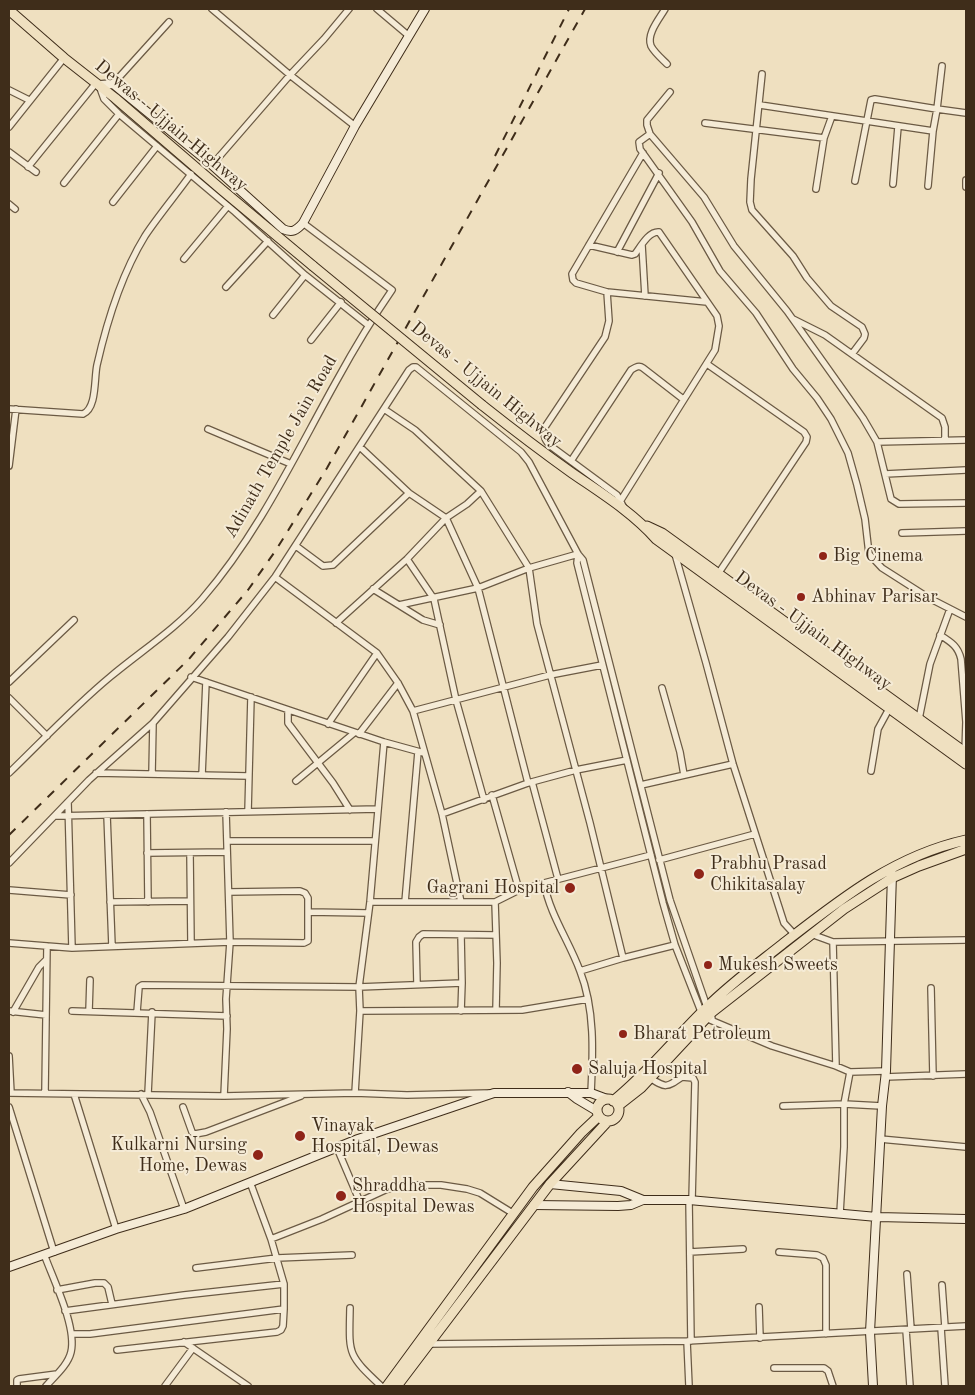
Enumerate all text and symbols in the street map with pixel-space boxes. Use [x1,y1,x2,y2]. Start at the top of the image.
street label: Dewas - Ujjain Highway [90,56,252,196]
street label: Devas - Ujjain Highway [406,317,566,453]
street label: Adinath Temple Jain Road [220,352,342,542]
place label: Big Cinema [833,545,923,567]
marker: Big Cinema [817,550,829,562]
street label: Devas - Ujjain Highway [730,567,896,695]
place label: Abhinav Parisar [811,586,938,608]
marker: Abhinav Parisar [795,591,807,603]
place label: Prabhu Prasad Chikitasalay [710,853,827,896]
marker: Prabhu Prasad Chikitasalay [692,867,706,881]
place label: Gagrani Hospital [426,877,559,899]
marker: Gagrani Hospital [563,881,577,895]
place label: Mukesh Sweets [718,954,838,976]
marker: Mukesh Sweets [702,959,714,971]
place label: Bharat Petroleum [633,1023,771,1045]
marker: Bharat Petroleum [617,1028,629,1040]
place label: Saluja Hospital [588,1058,707,1080]
marker: Saluja Hospital [570,1062,584,1076]
place label: Vinayak Hospital, Dewas [311,1115,439,1158]
marker: Vinayak Hospital, Dewas [293,1129,307,1143]
place label: Kulkarni Nursing Home, Dewas [111,1134,247,1176]
marker: Kulkarni Nursing Home, Dewas [251,1148,265,1162]
place label: Shraddha Hospital Dewas [352,1175,475,1218]
marker: Shraddha Hospital Dewas [334,1189,348,1203]

